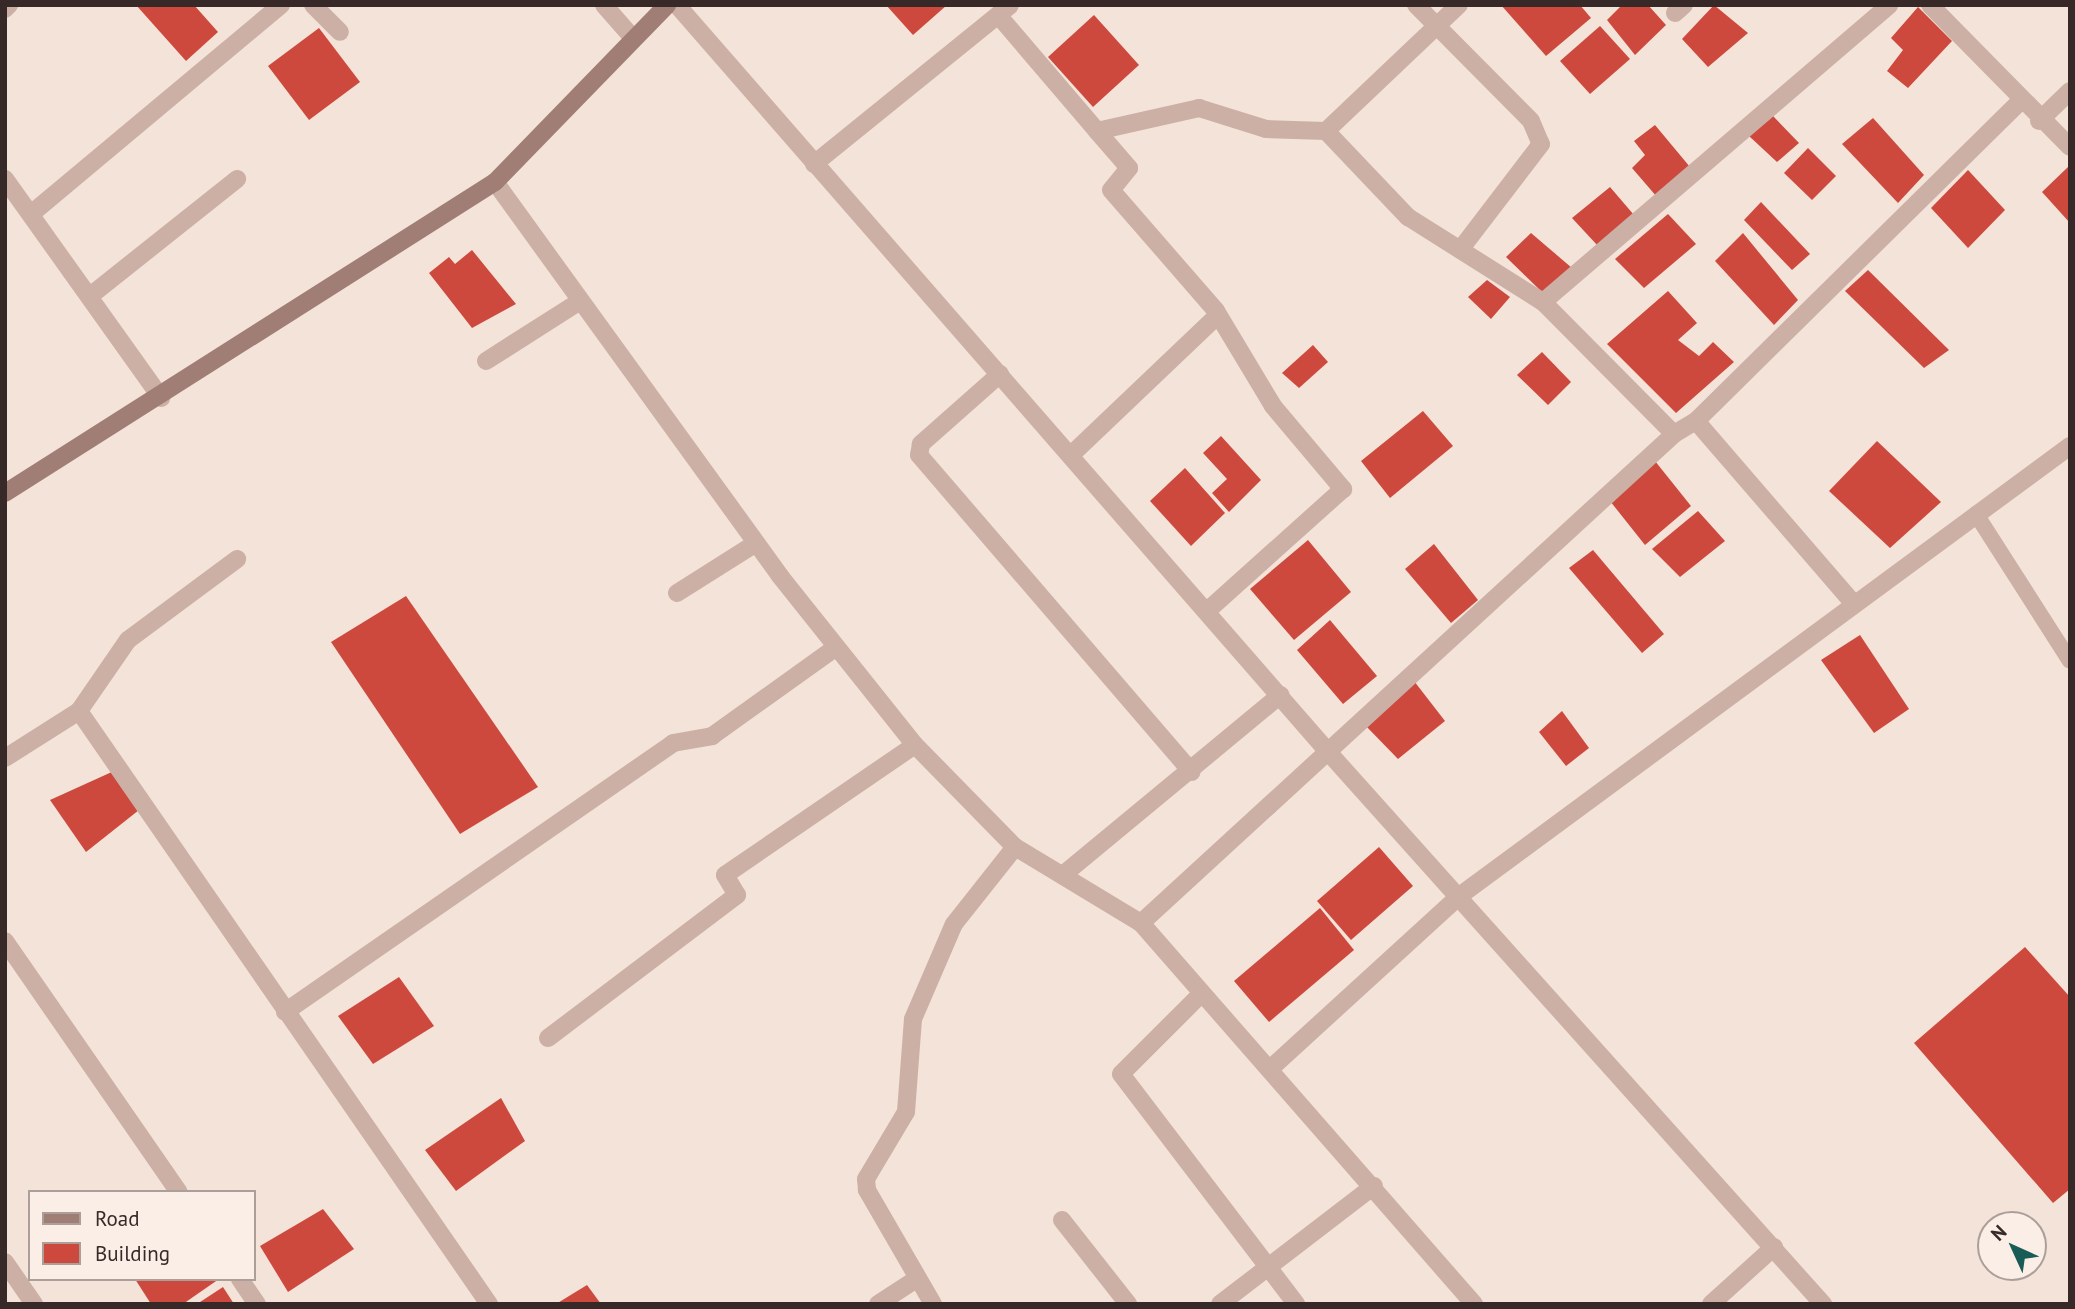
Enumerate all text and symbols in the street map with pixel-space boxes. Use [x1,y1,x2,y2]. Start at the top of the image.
legend [28,1190,256,1281]
text: Road [95,1205,139,1232]
north arrow [1977,1211,2047,1281]
text: N [1986,1220,2011,1245]
text: Building [95,1240,170,1267]

